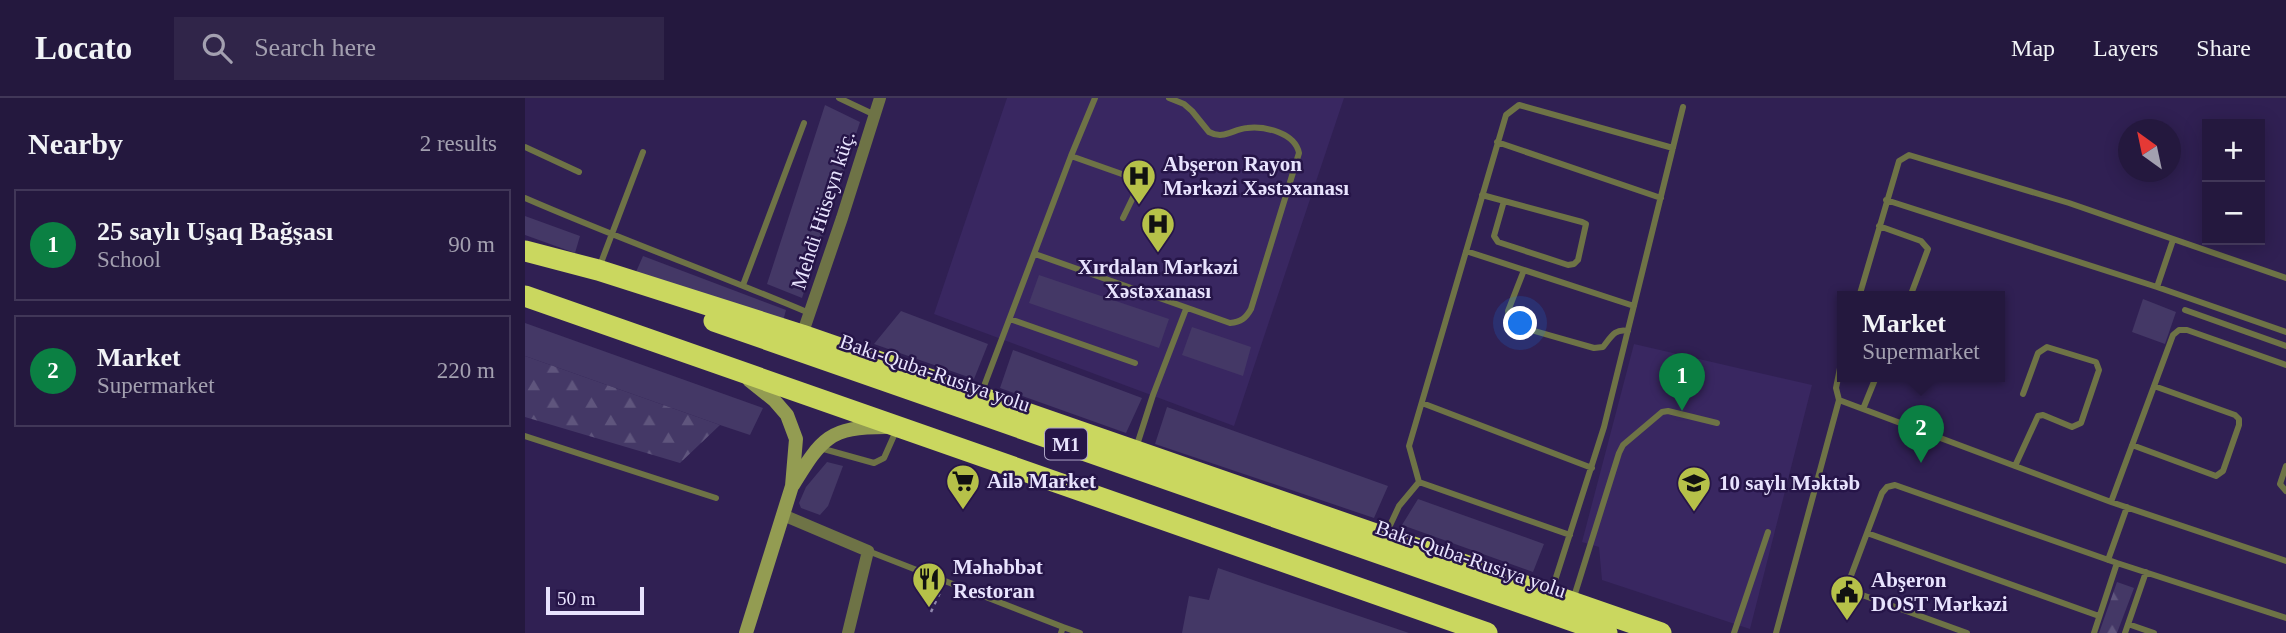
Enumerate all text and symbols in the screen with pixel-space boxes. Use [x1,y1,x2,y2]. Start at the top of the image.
search box [174,17,664,80]
icon: search [198,29,236,67]
text: Locato [35,30,132,66]
text: Search here [254,33,376,62]
text: Map [2011,35,2055,61]
text: Layers [2093,35,2158,61]
text: Share [2196,35,2251,61]
north arrow [2118,119,2181,182]
map controls [2202,119,2265,245]
button: + [2202,119,2265,182]
text: Nearby [28,127,123,160]
street label: Mehdi Hüseyn küç. [786,128,860,292]
text: 2 results [420,131,497,156]
place label: Abşeron Rayon Mərkəzi Xəstəxanası [1163,152,1349,200]
hospital icon: Abşeron Rayon Mərkəzi Xəstəxanası [1120,157,1158,206]
button: − [2202,182,2265,245]
hospital icon: Xırdalan Mərkəzi Xəstəxanası [1139,205,1177,254]
text: 25 saylı Uşaq Bağşası [97,217,333,246]
text: 1 [47,232,59,257]
text: 90 m [448,232,495,257]
text: School [97,247,161,272]
place label: Xırdalan Mərkəzi Xəstəxanası [1078,255,1238,303]
popup [1837,291,2005,382]
your location [1503,306,1537,340]
text: Market [1862,309,1946,338]
street label: Bakı-Quba-Rusiya yolu [837,329,1034,417]
text: Supermarket [1862,339,1980,364]
text: Market [97,343,181,372]
pin: 1 [1659,353,1705,411]
text: 2 [47,358,59,383]
text: 220 m [437,358,495,383]
text: Supermarket [97,373,215,398]
pin: 2 [1898,405,1944,463]
road number: M1 [1045,428,1087,460]
supermarket icon: Ailə Market [944,462,982,511]
school or university icon: 10 saylı Məktəb [1675,464,1713,513]
place label: Ailə Market [987,469,1096,493]
place label: 10 saylı Məktəb [1719,471,1860,495]
street label: Bakı-Quba-Rusiya yolu [1373,515,1570,603]
place label: Məhəbbət Restoran [953,555,1043,603]
restaurant icon: Məhəbbət Restoran [910,560,948,609]
place label: Abşeron DOST Mərkəzi [1871,568,2008,616]
public building icon: Abşeron DOST Mərkəzi [1828,573,1866,622]
scale bar [546,584,644,616]
text: 50 m [557,588,596,609]

